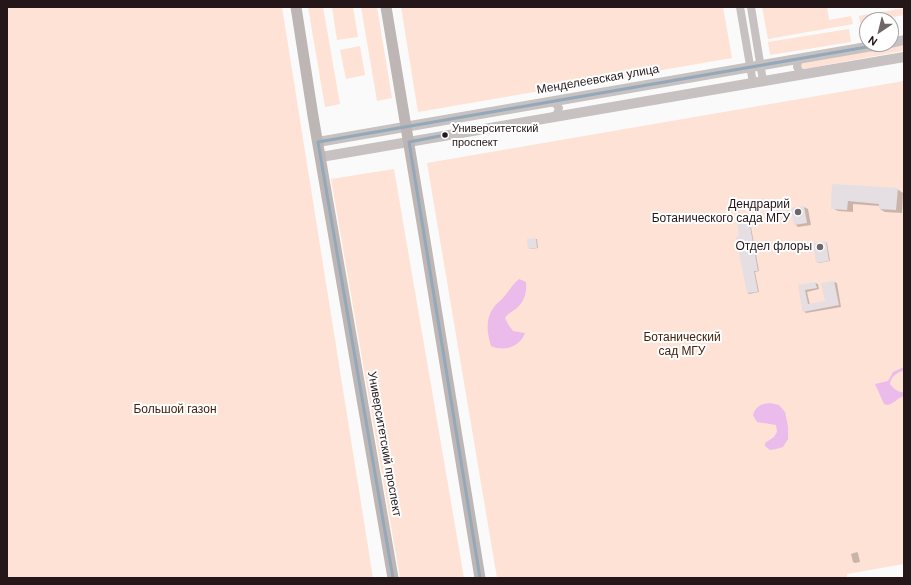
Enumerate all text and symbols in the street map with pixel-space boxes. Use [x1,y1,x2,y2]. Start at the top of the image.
north arrow [859,12,899,52]
text: N [865,33,880,49]
street label: Менделеевская улица [536,62,660,98]
place label: Университетский проспект [452,122,538,148]
marker: Университетский проспект [440,130,450,140]
place label: Дендрарий Ботанического сада МГУ [652,198,790,226]
marker: Дендрарий Ботанического сада МГУ [793,207,803,217]
place label: Отдел флоры [735,240,812,254]
marker: Отдел флоры [815,242,825,252]
park label: Ботанический сад МГУ [643,331,721,359]
street label: Университетский проспект [364,370,404,518]
park label: Большой газон [133,403,217,417]

